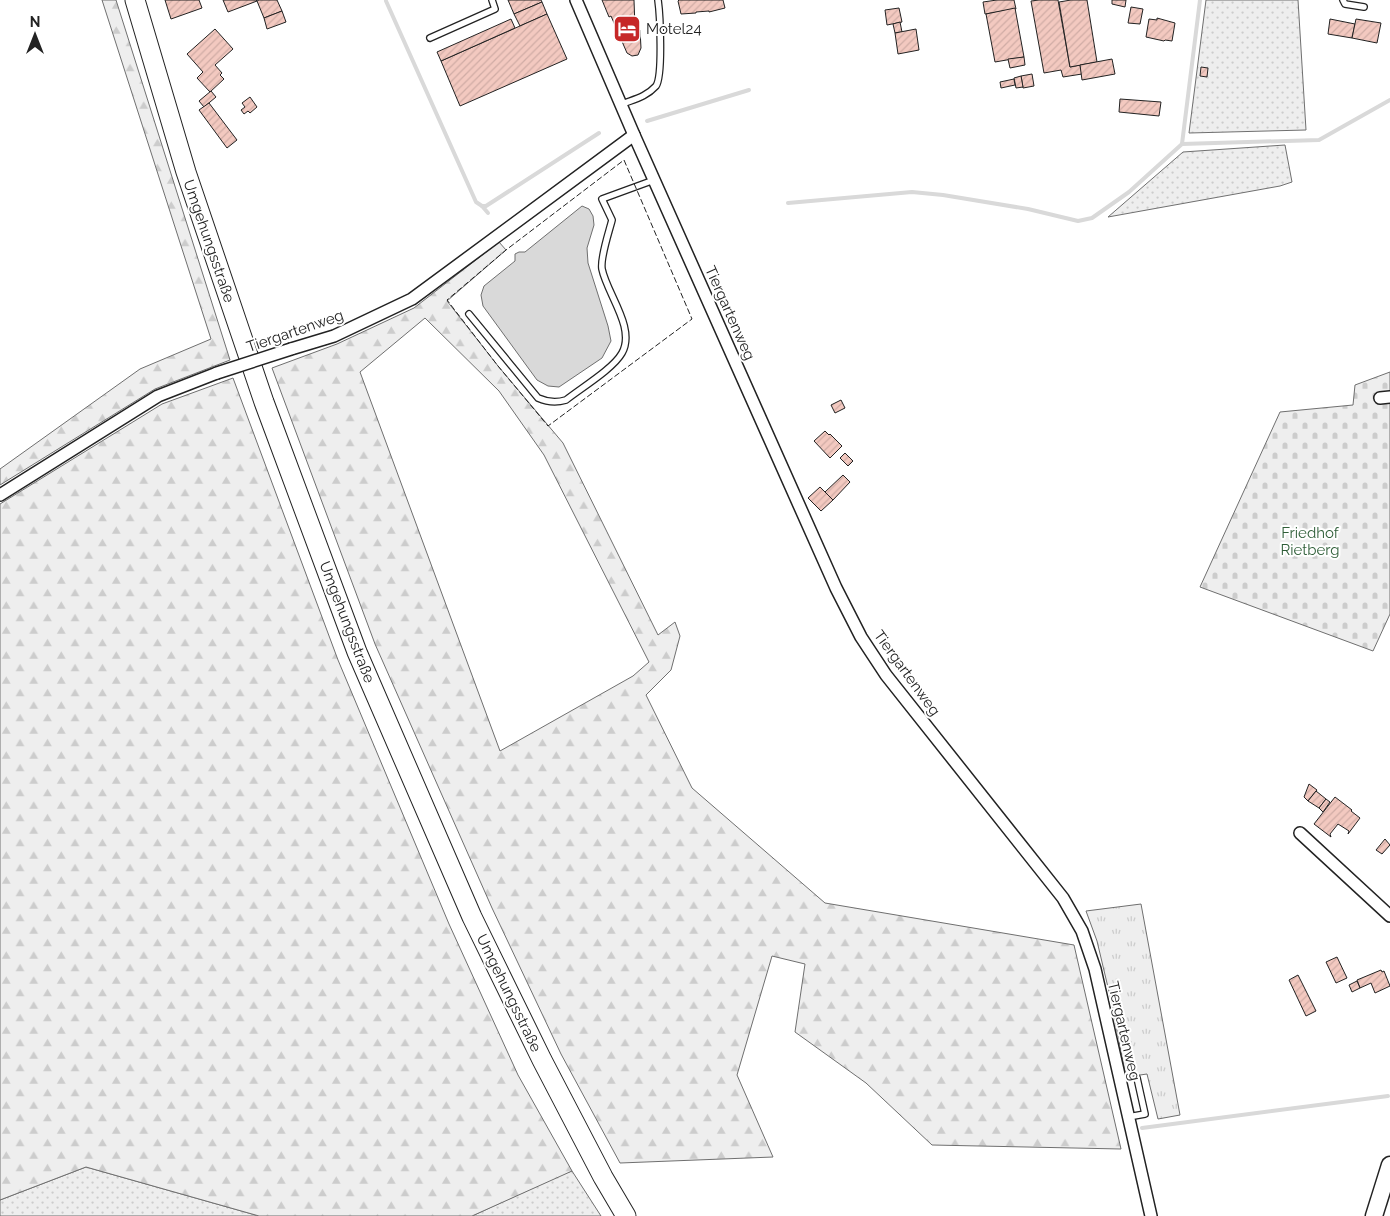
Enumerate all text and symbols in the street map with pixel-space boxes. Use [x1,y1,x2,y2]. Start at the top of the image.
north arrow [10,10,60,60]
text: N [30,14,40,30]
hotel icon: Motel24 [612,14,642,44]
place label: Motel24 [646,20,702,38]
street label: Umgehungsstraße [180,177,239,305]
street label: Tiergartenweg [701,263,759,363]
street label: Tiergartenweg [244,306,346,356]
park label: Friedhof Rietberg [1280,524,1340,559]
street label: Umgehungsstraße [316,559,379,686]
street label: Tiergartenweg [870,627,944,719]
street label: Umgehungsstraße [473,931,545,1055]
street label: Tiergartenweg [1104,980,1144,1082]

